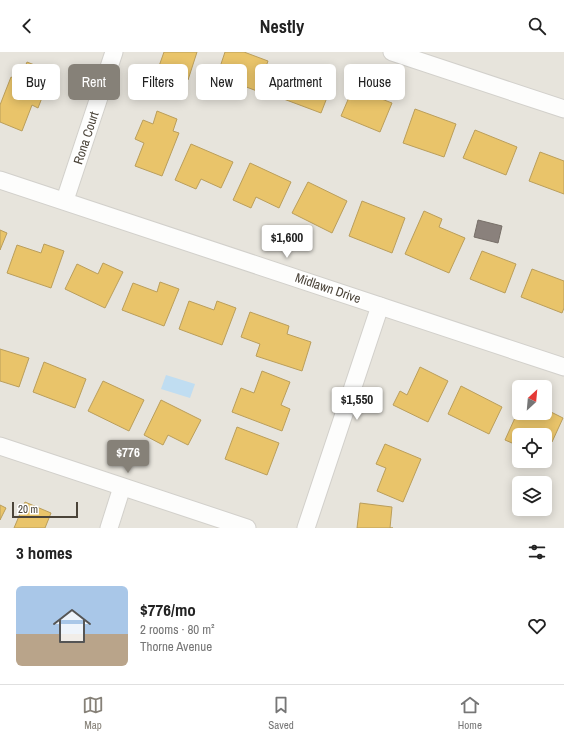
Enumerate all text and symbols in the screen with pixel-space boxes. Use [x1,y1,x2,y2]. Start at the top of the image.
text: Nestly [260,14,304,39]
icon: back [16,15,38,37]
icon: search [526,15,548,37]
chip: Buy [12,64,60,100]
chip: Rent [68,64,120,100]
chip: Filters [128,64,188,100]
chip: New [196,64,247,100]
chip: Apartment [255,64,336,100]
chip: House [344,64,405,100]
street label: Rona Court [69,109,103,167]
pin: $1,600 [254,225,320,259]
text: $1,600 [271,229,303,246]
street label: Midlawn Drive [293,269,363,307]
north arrow [512,380,552,420]
map controls [512,380,552,516]
pin: $1,550 [324,387,390,421]
text: $1,550 [341,391,373,408]
button: locate [512,428,552,468]
pin: $776 [104,440,152,474]
text: $776 [116,444,140,461]
button: layers [512,476,552,516]
scale bar [12,500,78,519]
text: 20 m [18,502,38,516]
text: 3 homes [16,541,73,564]
icon: filters [526,541,548,563]
text: $776/mo [140,598,196,621]
icon: home [48,602,96,650]
icon: heart [526,615,548,637]
text: 2 rooms · 80 m² [140,621,215,638]
text: Thorne Avenue [140,638,212,655]
tab: Map [82,694,104,732]
tab: Saved [268,694,294,732]
tab: Home [458,694,482,732]

